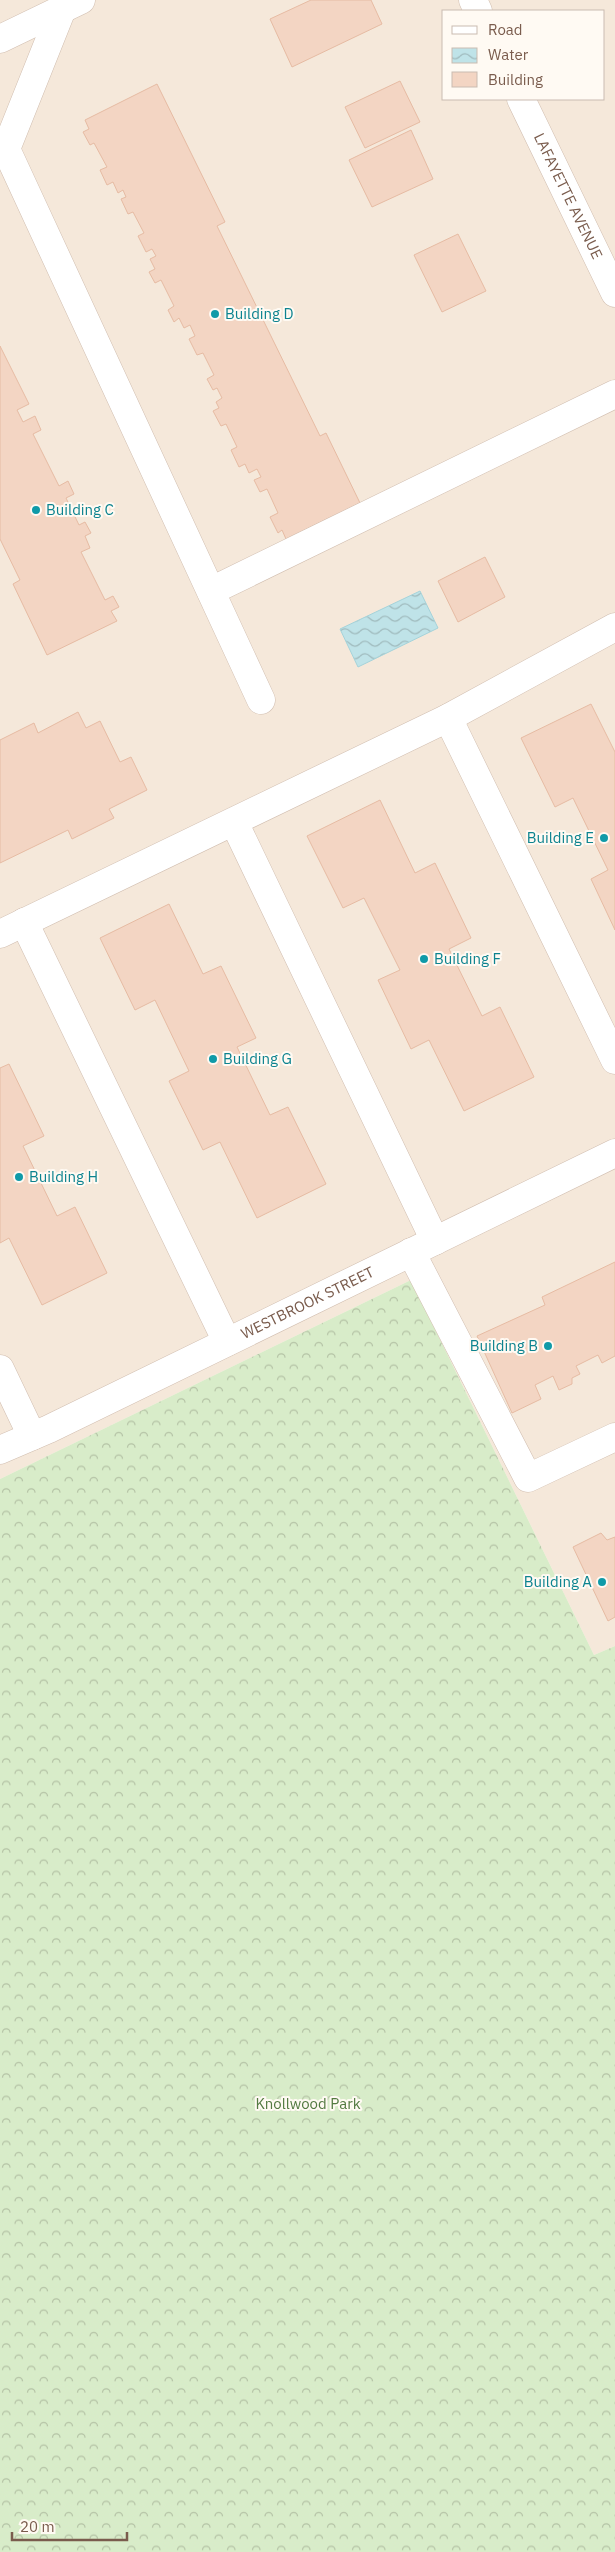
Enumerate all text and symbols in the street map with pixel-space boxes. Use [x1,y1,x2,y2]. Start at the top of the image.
legend [442,10,605,100]
text: Road [488,20,523,39]
text: Water [488,45,529,64]
text: Building [488,70,543,89]
street label: LAFAYETTE AVENUE [530,130,607,262]
place label: Building D [225,304,294,323]
marker: Building D [209,308,221,320]
place label: Building C [46,500,114,519]
marker: Building C [30,504,42,516]
place label: Building E [527,828,594,847]
marker: Building E [598,832,610,844]
place label: Building F [434,949,501,968]
marker: Building F [418,953,430,965]
place label: Building G [223,1049,292,1068]
marker: Building G [207,1053,219,1065]
place label: Building H [29,1167,98,1186]
marker: Building H [13,1171,25,1183]
street label: WESTBROOK STREET [238,1262,377,1343]
place label: Building B [470,1336,538,1355]
marker: Building B [542,1340,554,1352]
place label: Building A [524,1572,592,1591]
marker: Building A [596,1576,608,1588]
park label: Knollwood Park [255,2094,361,2113]
scale bar [12,2510,128,2542]
text: 20 m [20,2517,55,2536]

